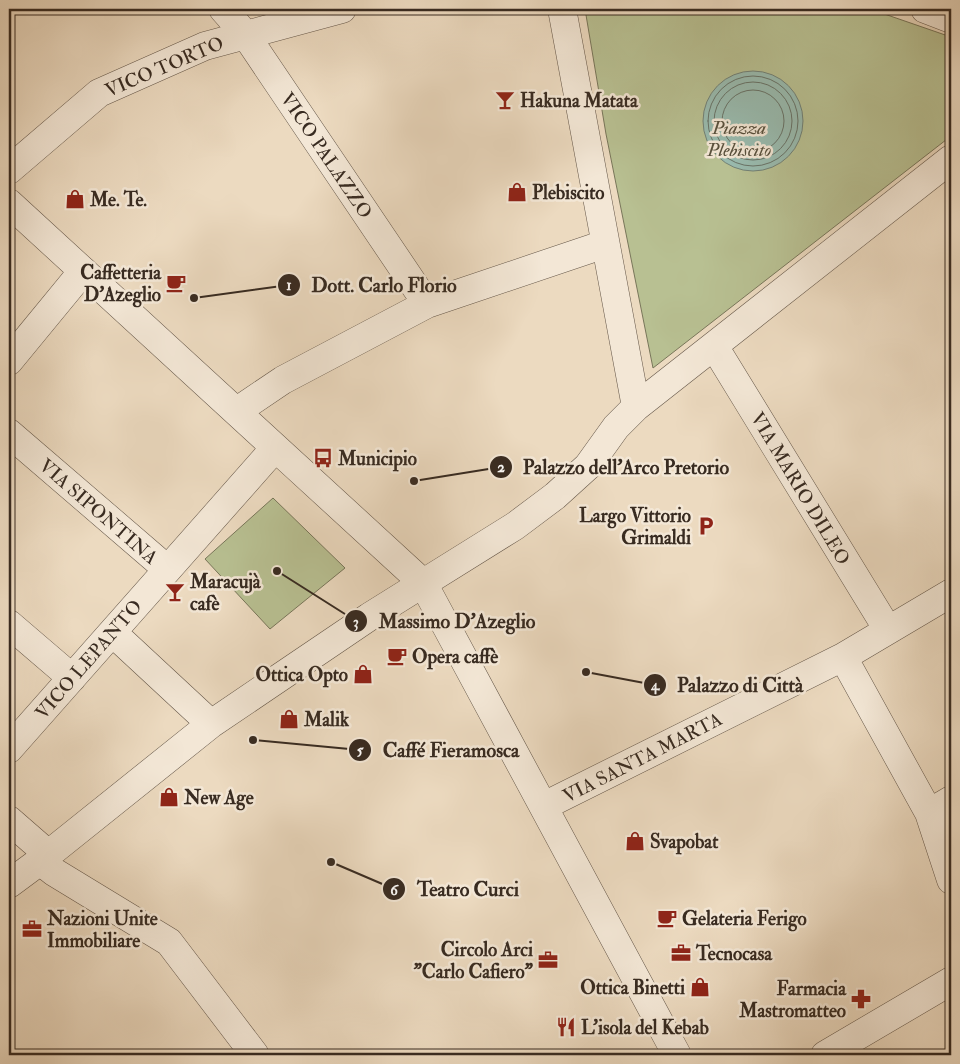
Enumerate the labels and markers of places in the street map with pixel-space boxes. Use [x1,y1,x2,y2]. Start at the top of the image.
bar icon: Hakuna Matata [494,89,516,111]
place label: Hakuna Matata [520,89,639,113]
shop icon: Plebiscito [506,181,528,203]
place label: Plebiscito [532,181,605,205]
shop icon: Me. Te. [64,188,86,210]
place label: Me. Te. [89,188,147,212]
place label: Caffetteria D'Azeglio [80,261,162,308]
callout: Dott. Carlo Florio [276,268,467,303]
cafe icon: Caffetteria D'Azeglio [165,272,187,294]
bus stop icon: Municipio [312,447,334,469]
place label: Municipio [337,447,417,472]
callout: Palazzo dell'Arco Pretorio [488,450,740,485]
place label: Largo Vittorio Grimaldi [579,504,691,550]
parking icon: Largo Vittorio Grimaldi [695,515,717,537]
place label: Maracujà cafè [189,570,262,616]
bar icon: Maracujà cafè [164,581,186,603]
callout: Massimo D'Azeglio [343,604,545,639]
cafe icon: Opera caffè [386,645,408,667]
place label: Opera caffè [412,645,498,670]
place label: Ottica Opto [255,663,348,688]
shop icon: Ottica Opto [352,663,374,685]
callout: Palazzo di Città [642,667,814,702]
shop icon: Malik [278,708,300,730]
place label: Malik [303,708,350,732]
callout: Caffé Fieramosca [348,732,530,767]
shop icon: New Age [158,786,180,808]
place label: New Age [183,786,254,811]
shop icon: Svapobat [624,830,646,852]
place label: Svapobat [650,830,719,855]
callout: Teatro Curci [382,872,529,907]
place label: Nazioni Unite Immobiliare [46,907,158,953]
cafe icon: Gelateria Ferigo [656,907,678,929]
place label: Gelateria Ferigo [682,907,807,932]
office icon: Nazioni Unite Immobiliare [21,918,43,940]
place label: Circolo Arci "Carlo Cafiero" [413,938,534,984]
office icon: Tecnocasa [670,942,692,964]
place label: Tecnocasa [695,942,773,966]
office icon: Circolo Arci "Carlo Cafiero" [537,949,559,971]
place label: Ottica Binetti [580,976,685,1000]
shop icon: Ottica Binetti [689,976,711,998]
place label: Farmacia Mastromatteo [738,977,847,1023]
pharmacy icon: Farmacia Mastromatteo [850,988,872,1010]
restaurant icon: L'isola del Kebab [555,1016,577,1038]
place label: L'isola del Kebab [581,1016,709,1040]

